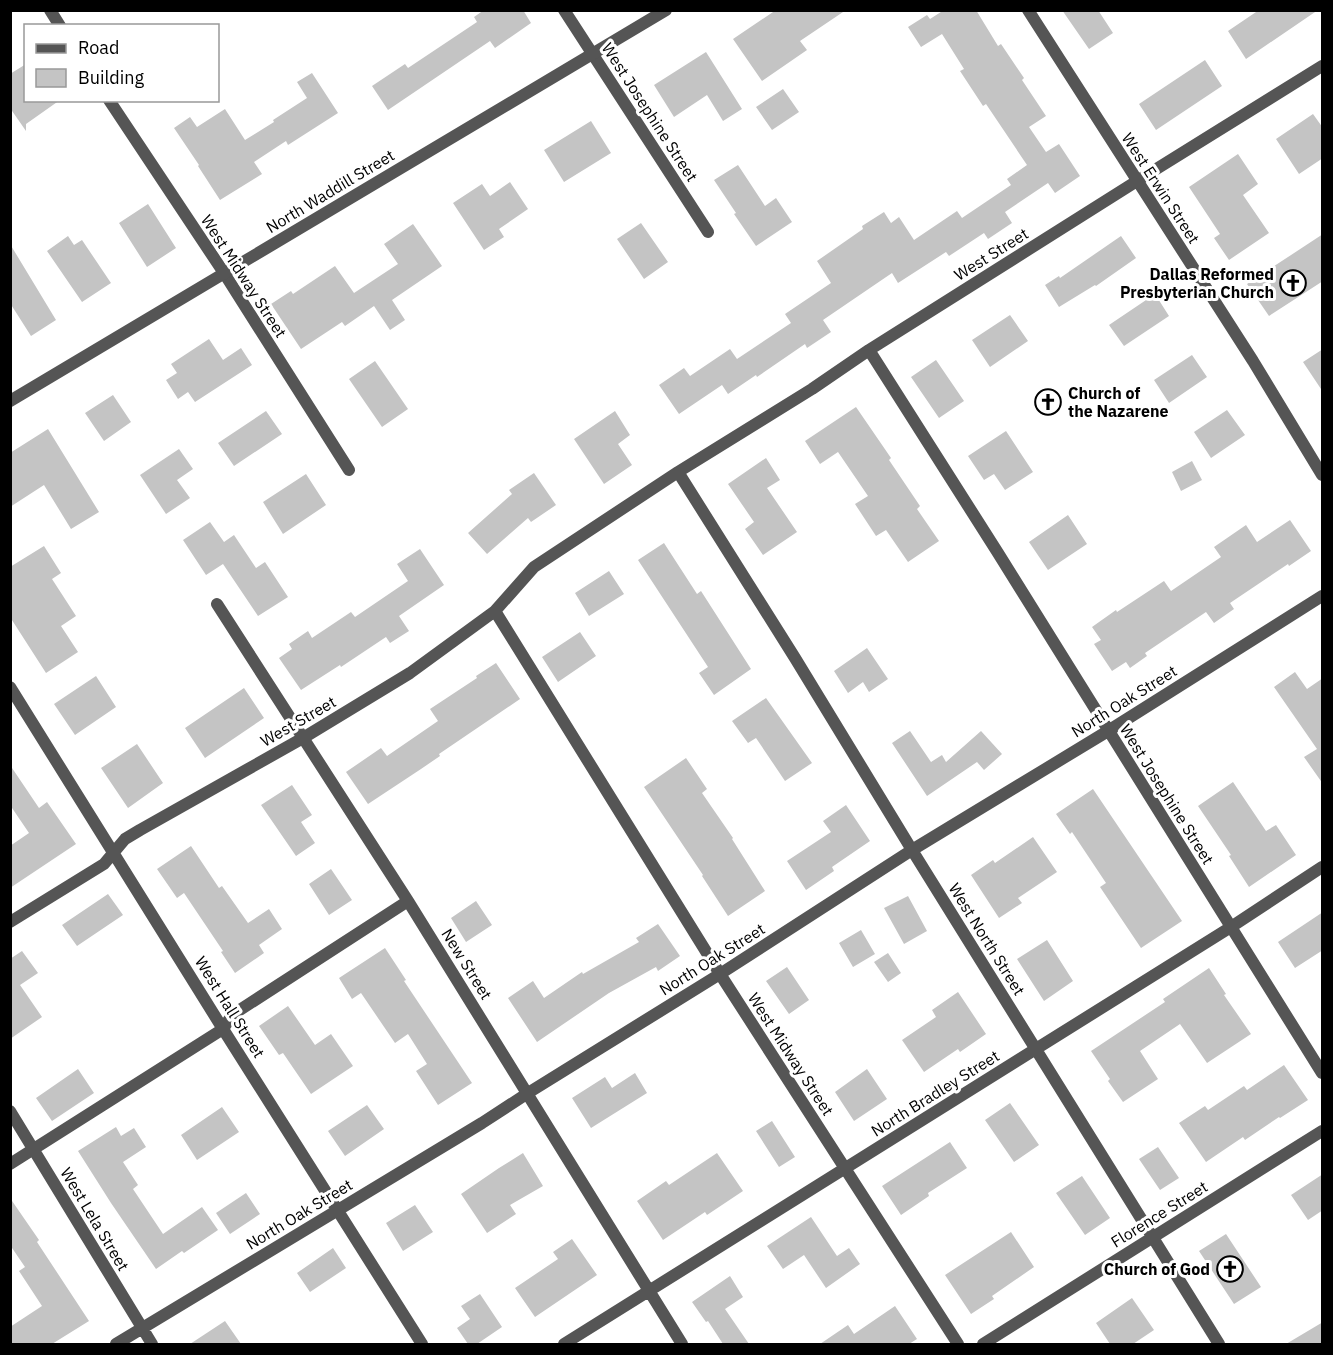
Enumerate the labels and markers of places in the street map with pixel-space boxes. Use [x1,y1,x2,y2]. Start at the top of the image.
place label: Dallas Reformed Presbyterian Church [1120,264,1274,302]
church icon: Dallas Reformed Presbyterian Church [1278,268,1308,298]
place label: Church of the Nazarene [1068,383,1168,421]
church icon: Church of the Nazarene [1033,387,1063,417]
church icon: Church of God [1215,1254,1245,1284]
place label: Church of God [1104,1259,1210,1279]

